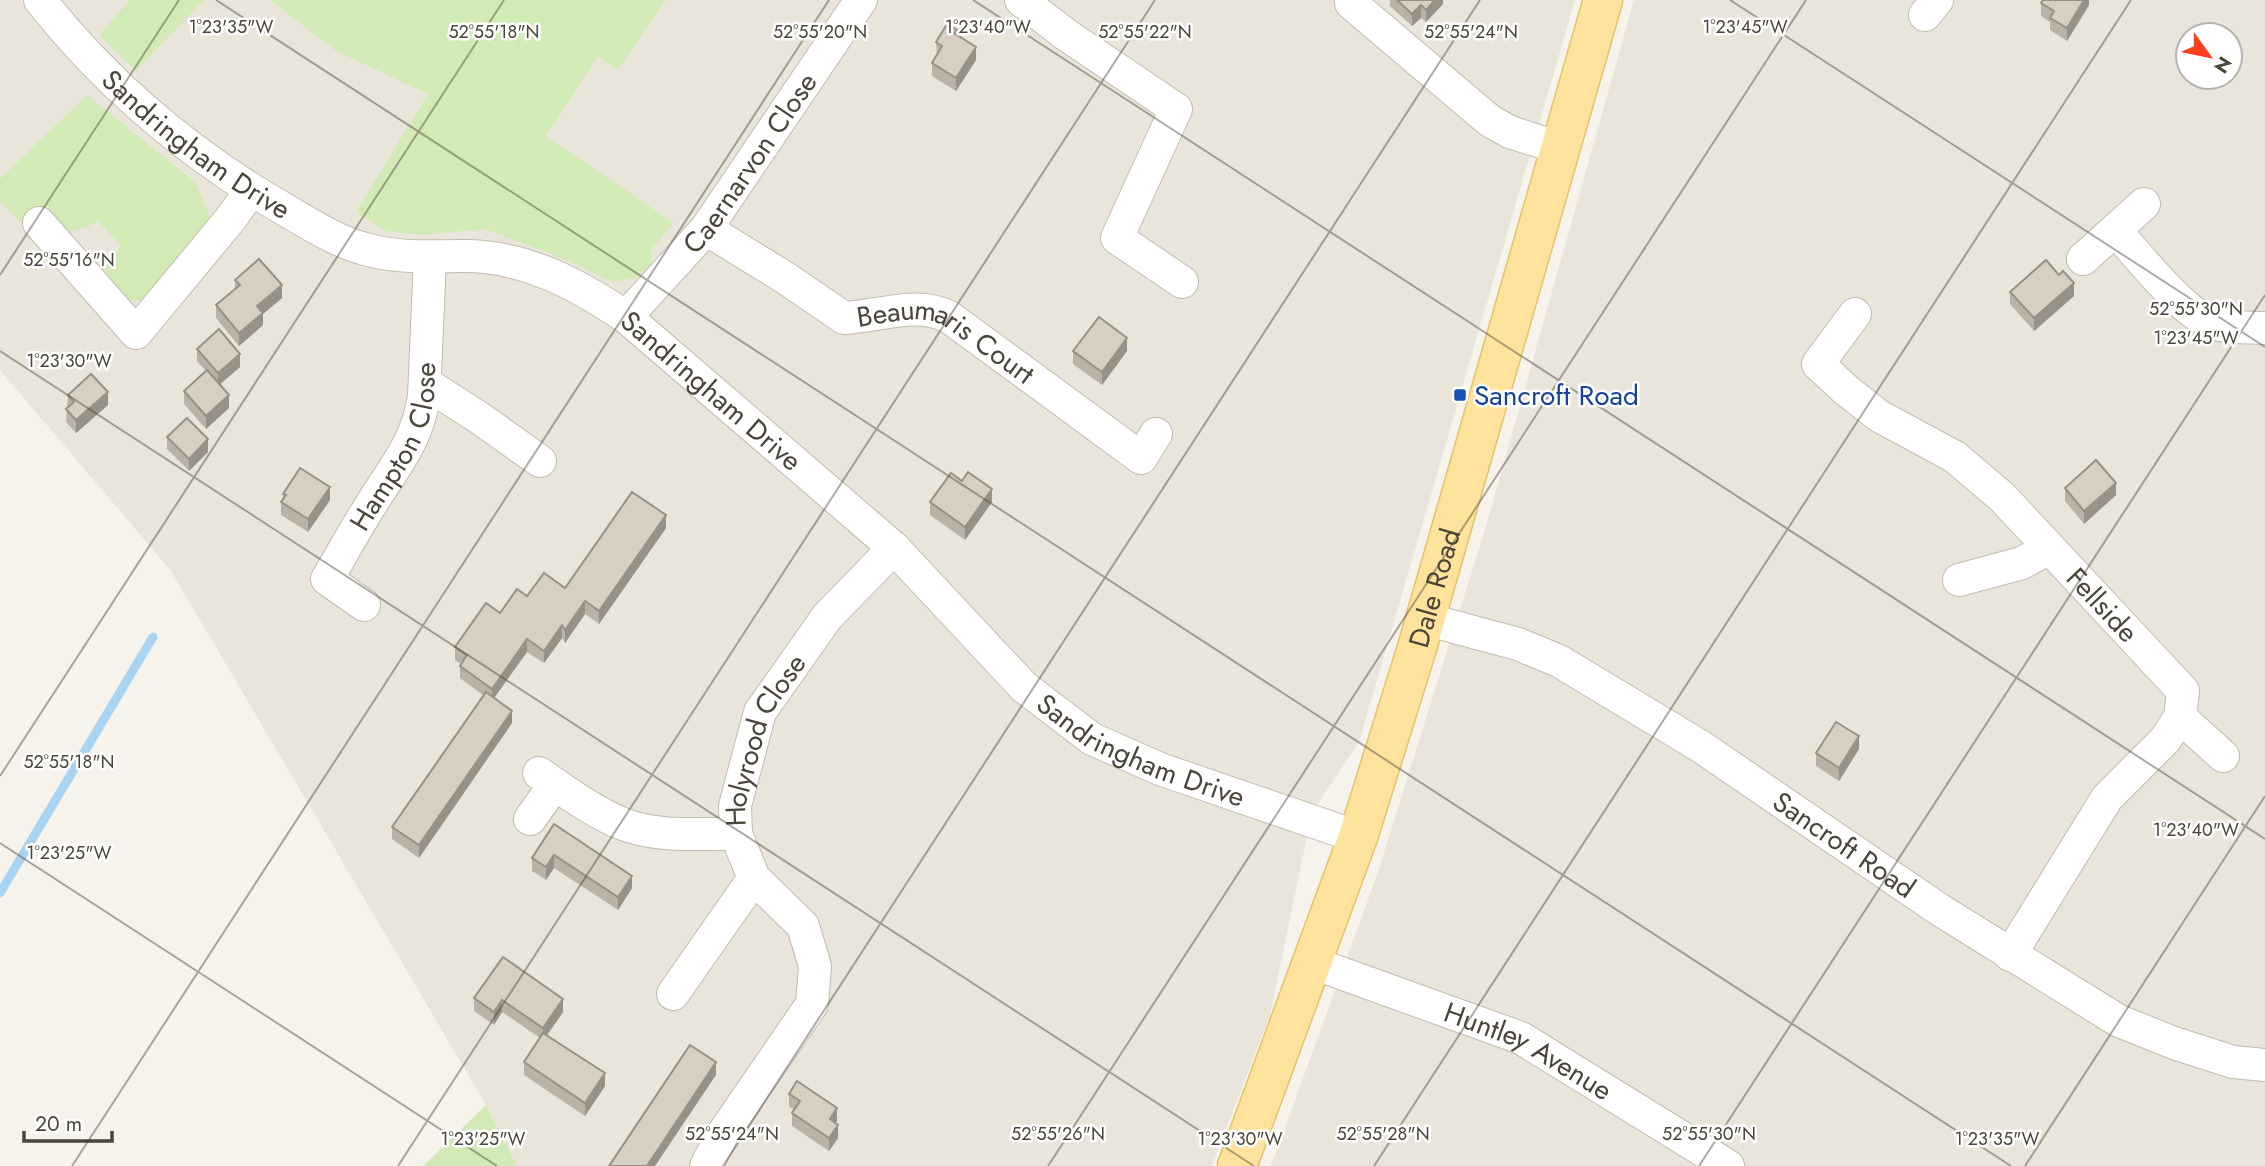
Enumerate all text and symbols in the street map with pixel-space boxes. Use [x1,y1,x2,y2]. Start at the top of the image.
text: 1°23'35"W [189,14,273,40]
text: 1°23'40"W [945,14,1031,40]
text: 1°23'45"W [1702,14,1788,40]
text: 52°55'18"N [448,19,540,45]
text: 52°55'20"N [773,19,867,45]
text: 52°55'22"N [1098,19,1192,45]
text: 52°55'24"N [1424,19,1518,45]
north arrow [2174,21,2244,91]
text: N [2207,51,2238,79]
street label: Sandringham Drive [92,60,298,230]
street label: Caernarvon Close [673,64,827,263]
text: 52°55'16"N [23,247,115,273]
street label: Beaumaris Court [854,289,1043,394]
text: 52°55'30"N [2149,296,2243,322]
street label: Sandringham Drive [611,301,811,481]
text: 1°23'45"W [2153,325,2239,351]
text: 1°23'30"W [26,348,112,374]
street label: Hampton Close [340,361,446,539]
place label: Sancroft Road [1474,375,1639,416]
marker: Sancroft Road [1452,387,1468,403]
street label: Dale Road [1398,524,1471,652]
street label: Fellside [2057,559,2148,652]
street label: Holyrood Close [715,645,816,827]
street label: Sandringham Drive [1028,684,1250,818]
text: 52°55'18"N [23,749,115,775]
street label: Sancroft Road [1764,781,1924,908]
text: 1°23'40"W [2153,817,2239,843]
text: 1°23'25"W [27,840,112,866]
street label: Huntley Avenue [1438,992,1620,1111]
scale bar [24,1100,112,1144]
text: 20 m [35,1109,82,1139]
text: 52°55'24"N [685,1121,779,1147]
text: 52°55'26"N [1011,1121,1105,1147]
text: 52°55'28"N [1336,1121,1430,1147]
text: 52°55'30"N [1662,1121,1756,1147]
text: 1°23'25"W [441,1126,526,1152]
text: 1°23'30"W [1197,1126,1283,1152]
text: 1°23'35"W [1955,1126,2039,1152]

